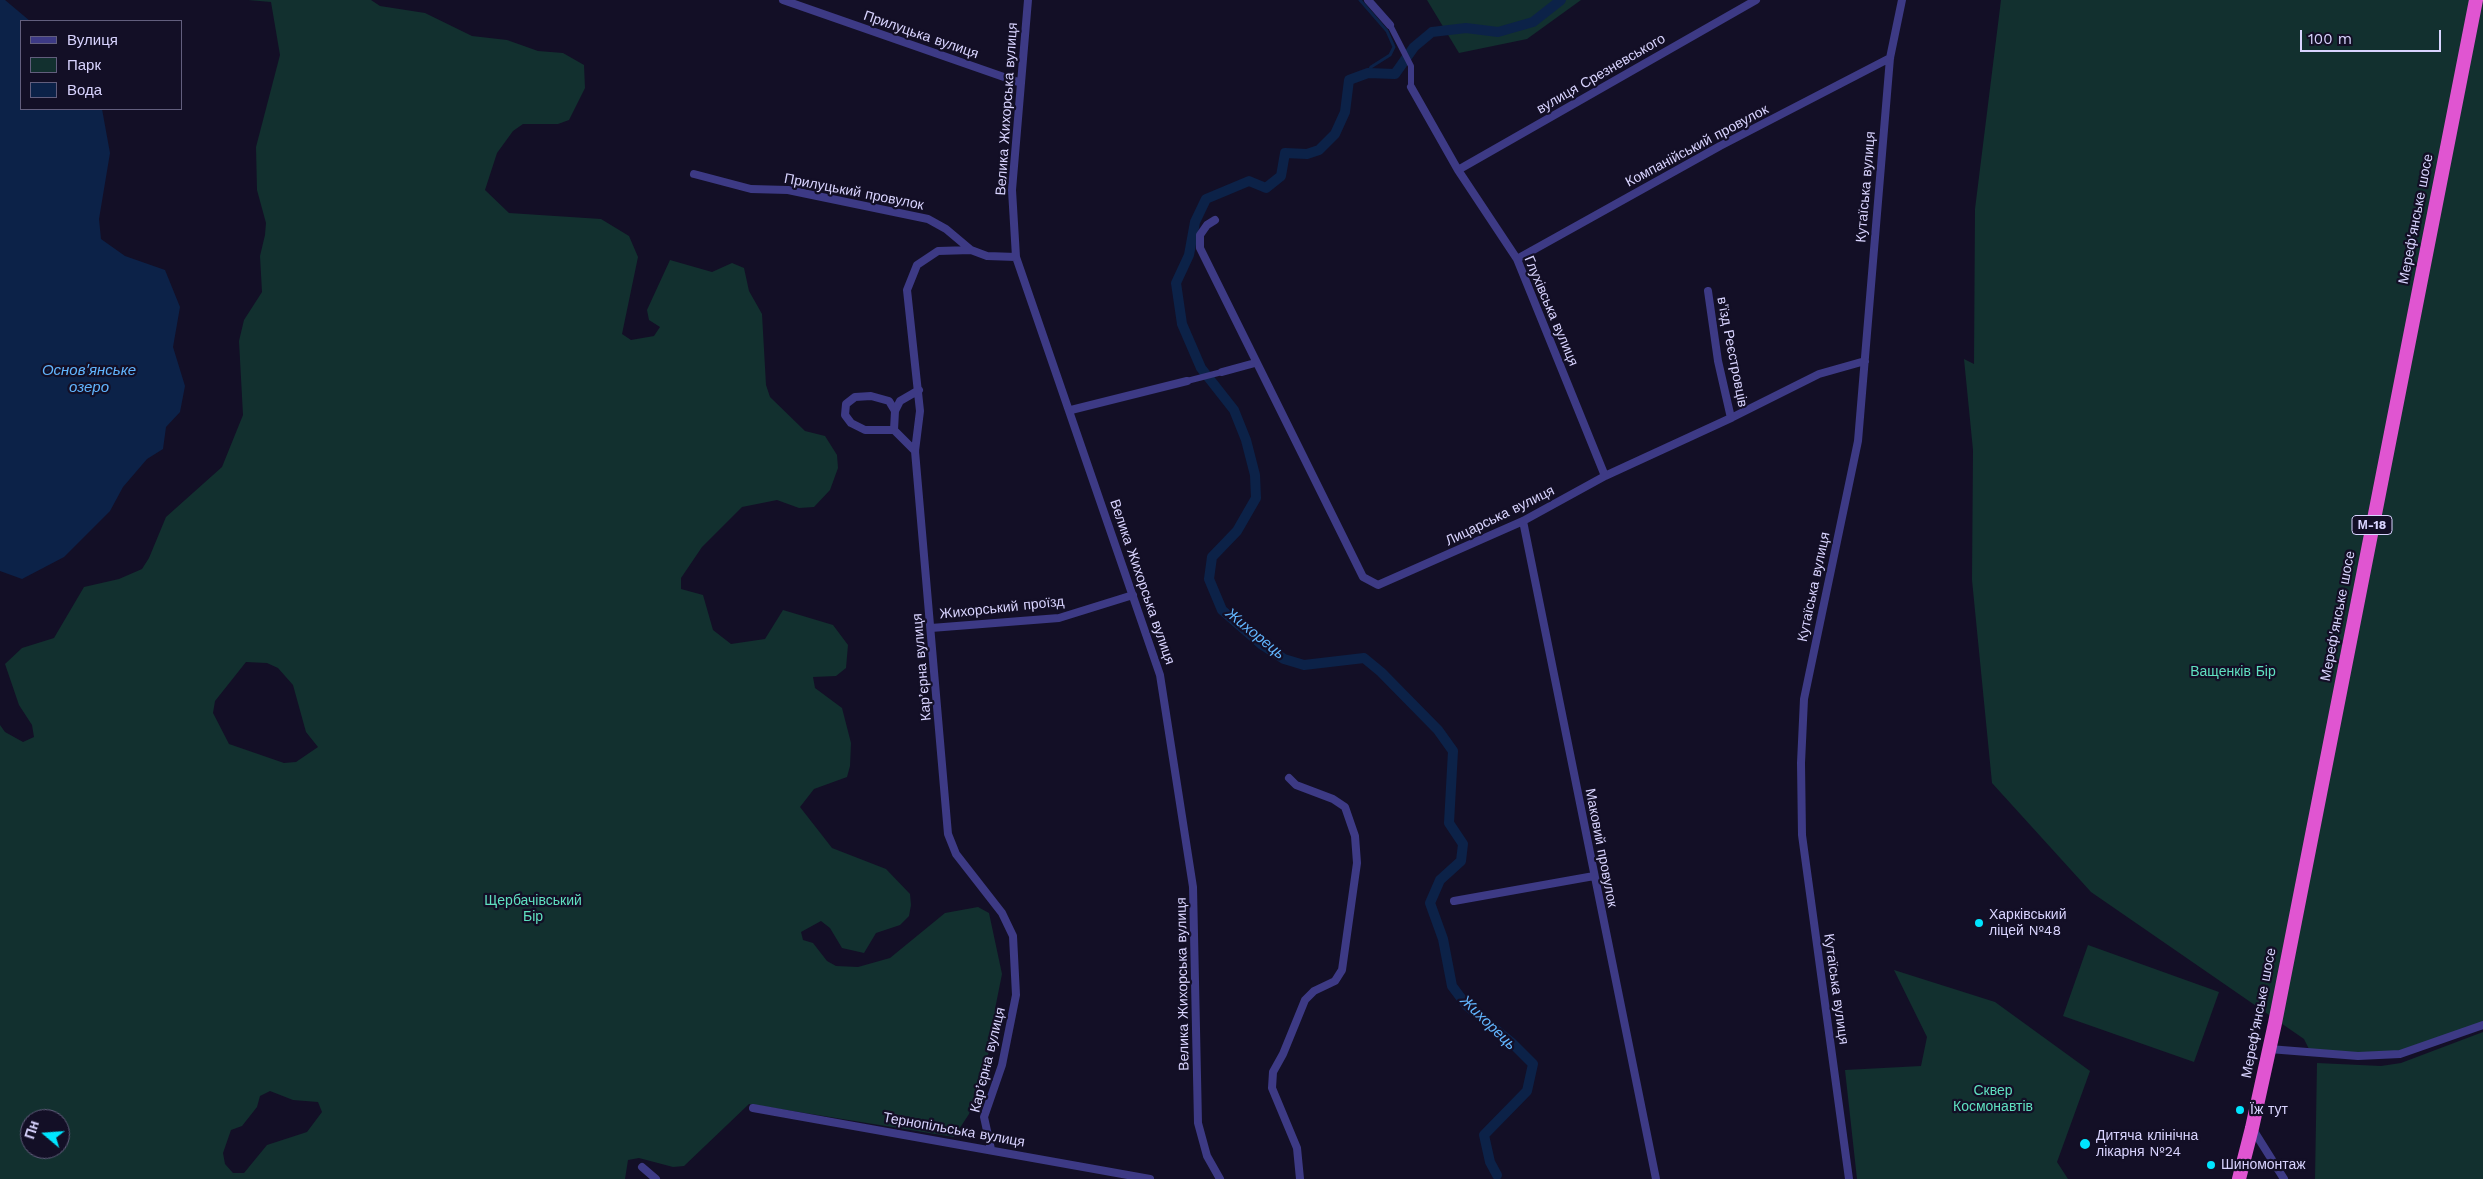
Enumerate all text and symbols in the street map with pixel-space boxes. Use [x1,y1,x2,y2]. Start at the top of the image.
street label: Прилуцька вулиця [861,7,981,63]
legend [20,20,182,110]
scale bar [2303,20,2444,52]
street label: Велика Жихорська вулиця [993,22,1021,196]
street label: вулиця Срезневського [1534,30,1668,118]
text: 100 m [2308,30,2352,48]
text: Вулиця [67,31,118,49]
text: Парк [67,56,101,74]
text: Вода [67,81,102,99]
street label: Компанійський провулок [1623,101,1771,191]
street label: Кутаїська вулиця [1853,131,1879,243]
street label: Мереф'янське шосе [2395,152,2437,286]
street label: Прилуцький провулок [783,170,925,214]
street label: Глухівська вулиця [1520,253,1582,369]
street label: в'їзд Реєстровців [1713,295,1751,409]
water label: Основ'янське озеро [42,362,136,397]
street label: Лицарська вулиця [1443,482,1557,550]
street label: Велика Жихорська вулиця [1106,497,1178,667]
road number: М-18 [2352,516,2392,534]
street label: Кутаїська вулиця [1794,531,1834,643]
street label: Мереф'янське шосе [2317,549,2359,683]
street label: Жихорський проїзд [939,593,1065,623]
water label: Жихорець [1222,605,1288,663]
street label: Кар’єрна вулиця [909,613,935,721]
park label: Ващенків Бір [2190,664,2276,680]
street label: Маковий провулок [1581,787,1621,909]
park label: Щербачівський Бір [484,893,582,926]
street label: Велика Жихорська вулиця [1173,897,1193,1071]
place label: Харківський ліцей №48 [1989,907,2066,940]
marker: Харківський ліцей №48 [1973,917,1985,929]
street label: Кутаїська вулиця [1820,932,1852,1046]
street label: Мереф'янське шосе [2238,946,2280,1080]
water label: Жихорець [1456,992,1520,1054]
street label: Кар’єрна вулиця [967,1006,1009,1114]
park label: Сквер Космонавтів [1953,1083,2033,1116]
place label: Їж тут [2250,1102,2288,1118]
marker: Їж тут [2234,1104,2246,1116]
north arrow [20,1109,70,1159]
street label: Тернопільська вулиця [882,1109,1026,1151]
text: Пн [21,1118,42,1141]
place label: Дитяча клінічна лікарня №24 [2096,1128,2198,1160]
marker: Дитяча клінічна лікарня №24 [2078,1137,2092,1151]
place label: Шиномонтаж [2221,1157,2306,1173]
marker: Шиномонтаж [2205,1159,2217,1171]

